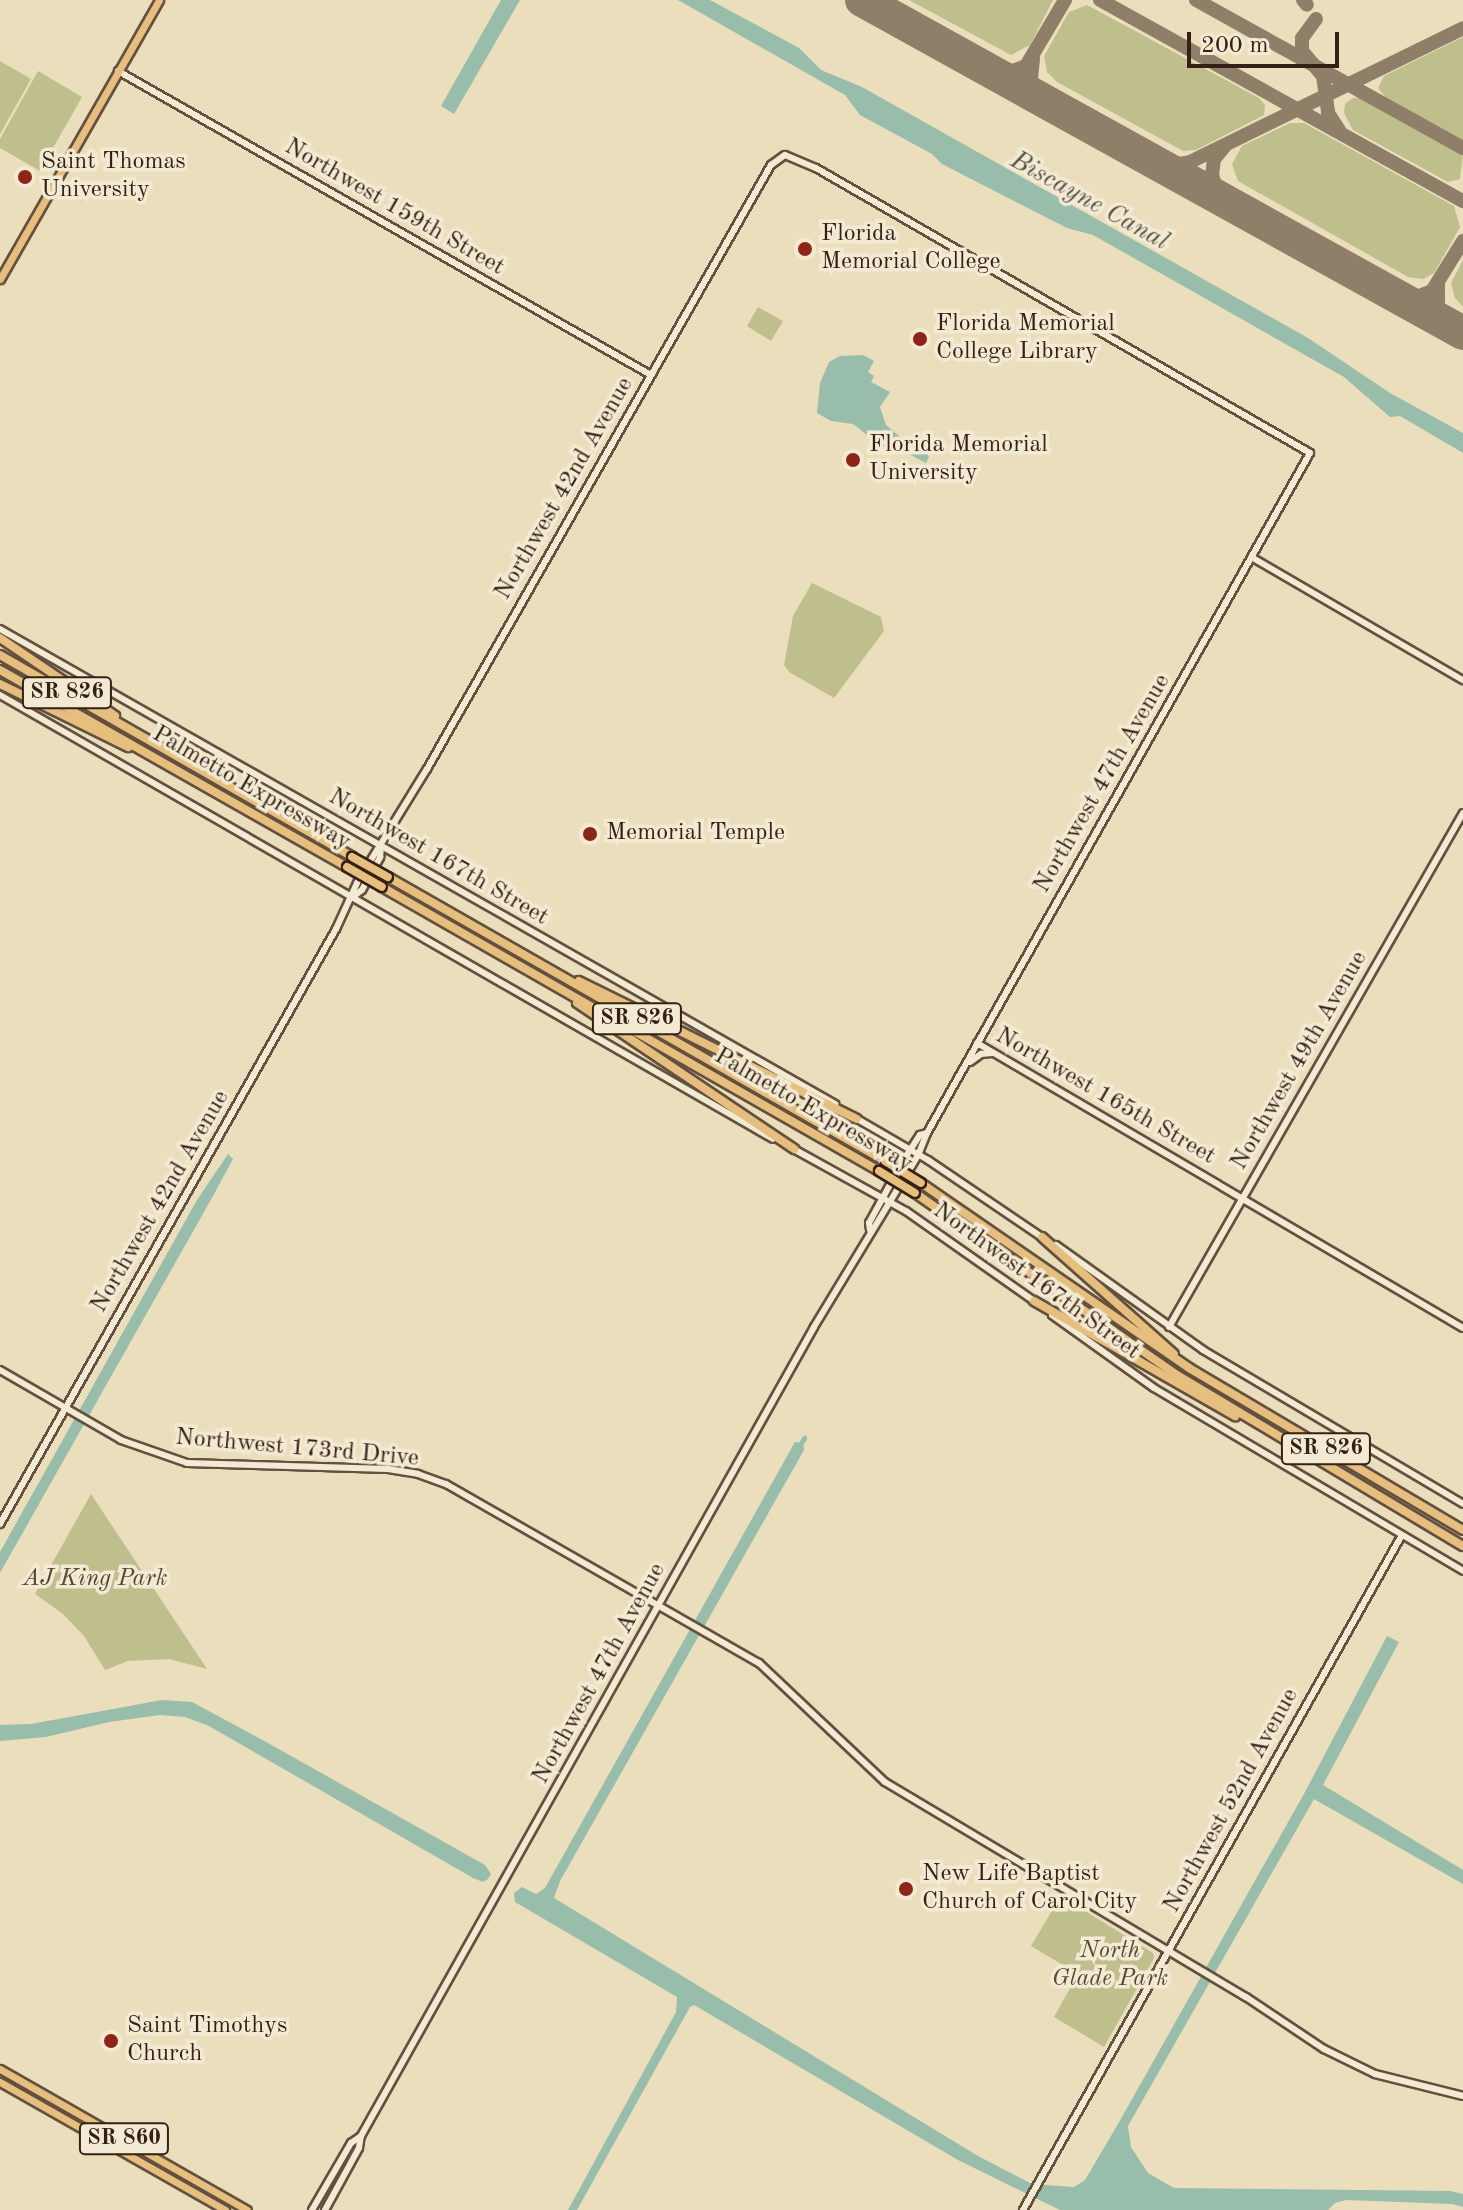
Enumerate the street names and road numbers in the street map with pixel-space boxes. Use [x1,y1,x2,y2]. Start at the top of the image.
street label: Northwest 159th Street [279,133,509,283]
street label: Northwest 42nd Avenue [490,373,640,605]
street label: Northwest 47th Avenue [1029,669,1177,899]
road number: SR 826 [21,675,113,711]
street label: Palmetto Expressway [147,720,355,858]
street label: Northwest 167th Street [323,783,553,933]
street label: Northwest 49th Avenue [1226,946,1374,1176]
road number: SR 826 [591,1001,683,1037]
street label: Northwest 165th Street [990,1022,1220,1172]
street label: Palmetto Expressway [709,1042,917,1180]
street label: Northwest 42nd Avenue [86,1086,236,1318]
street label: Northwest 167th Street [927,1197,1145,1367]
street label: Northwest 173rd Drive [174,1424,420,1474]
road number: SR 826 [1280,1431,1372,1467]
street label: Northwest 47th Avenue [527,1559,673,1789]
street label: Northwest 52nd Avenue [1158,1684,1306,1918]
road number: SR 860 [78,2121,170,2157]

